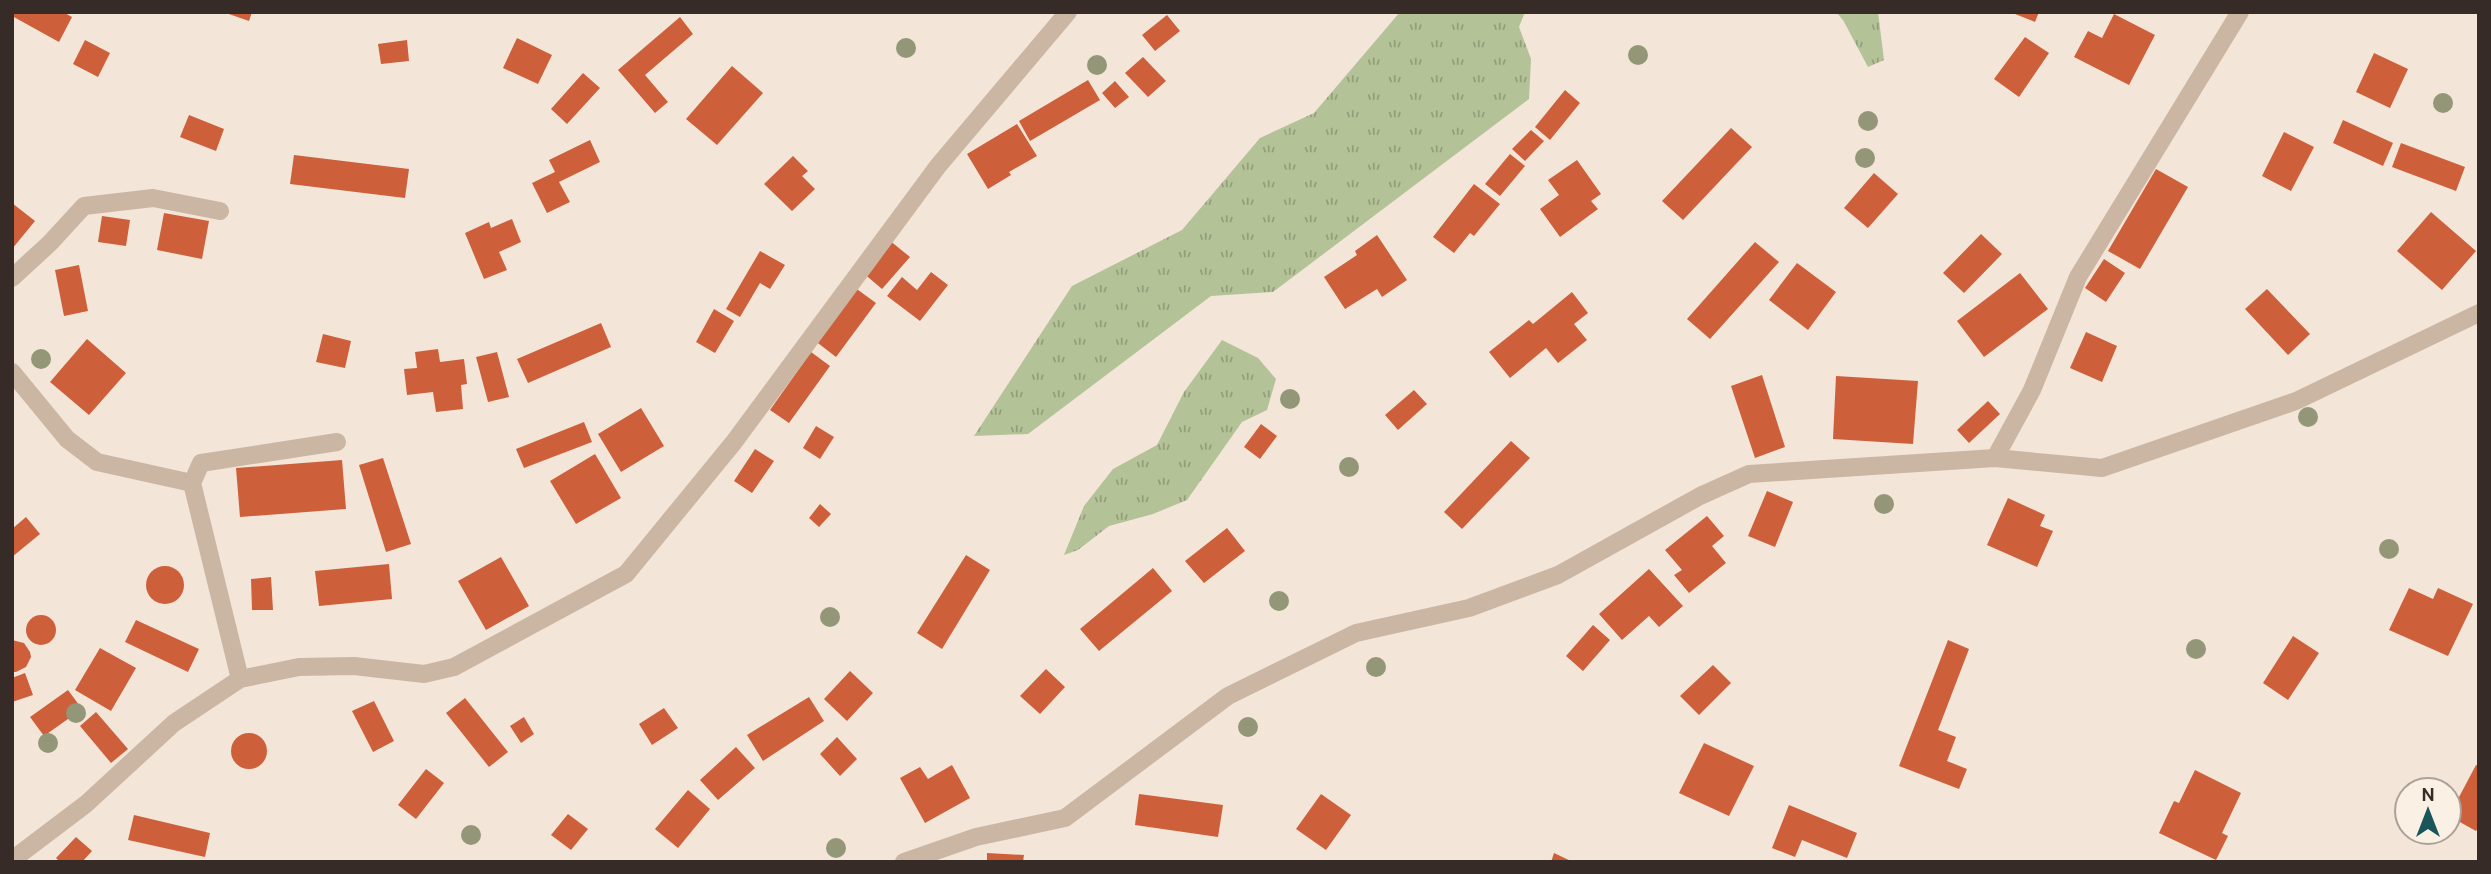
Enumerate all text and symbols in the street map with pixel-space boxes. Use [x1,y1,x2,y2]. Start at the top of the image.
north arrow [2393,776,2463,846]
text: N [2421,784,2435,808]

